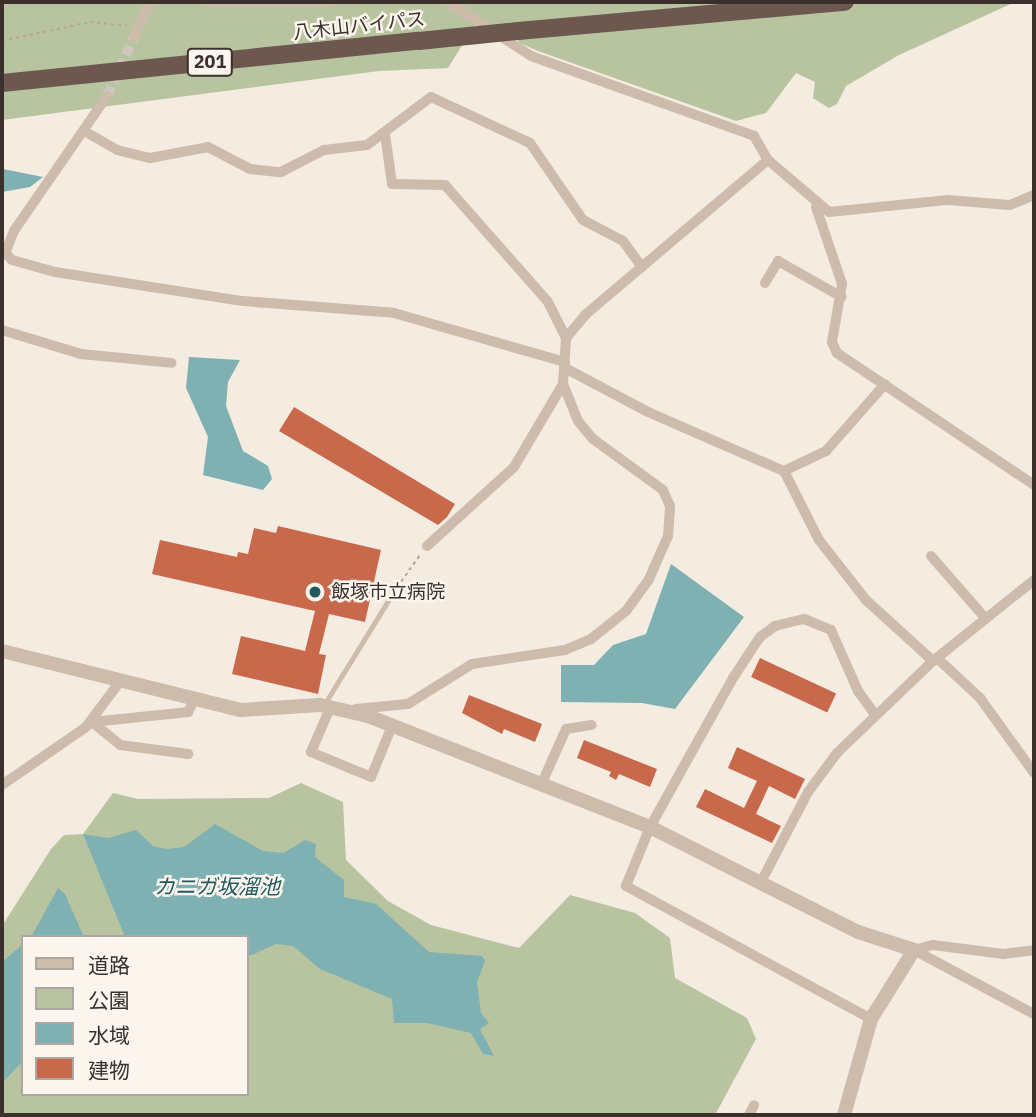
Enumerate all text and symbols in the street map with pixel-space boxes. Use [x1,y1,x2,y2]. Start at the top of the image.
street label: 八木山バイパス [292,8,426,44]
road number: 201 [186,48,234,76]
place label: 飯塚市立病院 [331,581,445,603]
marker: 飯塚市立病院 [305,582,325,602]
water label: カニガ坂溜池 [154,873,280,899]
legend [21,935,248,1096]
text: 道路 [88,951,130,979]
text: 公園 [88,986,130,1014]
text: 水域 [88,1021,130,1049]
text: 建物 [88,1056,130,1084]

